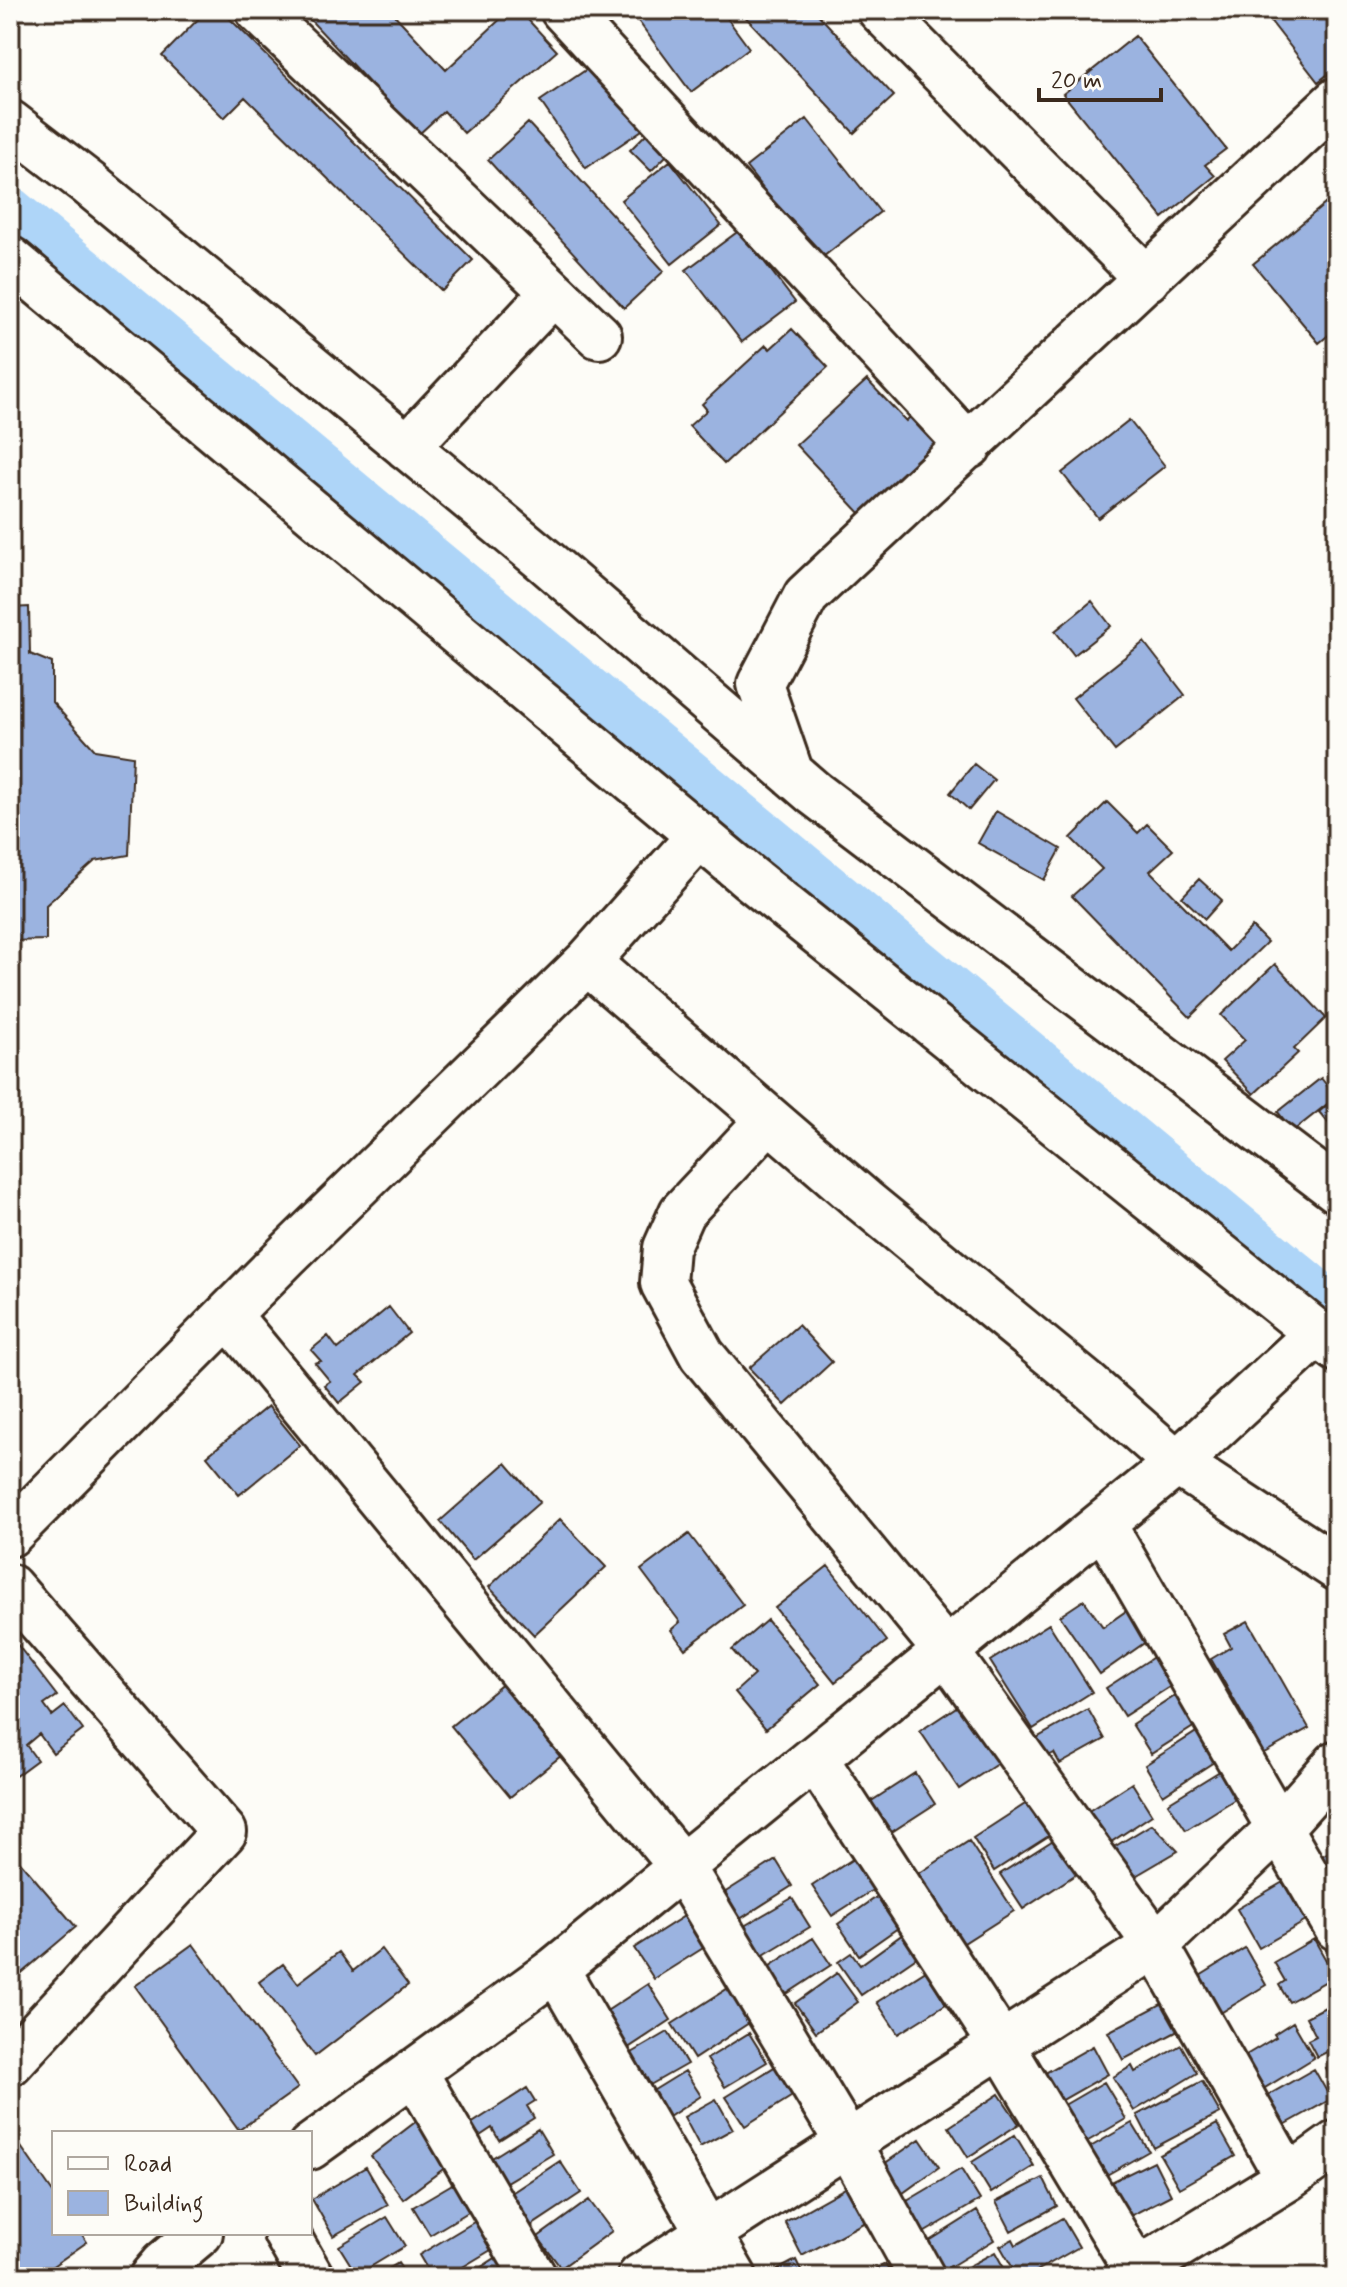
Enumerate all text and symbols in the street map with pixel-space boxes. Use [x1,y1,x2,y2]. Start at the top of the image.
scale bar [1039,52,1161,102]
text: 20 m [1051,66,1102,97]
legend [52,2131,312,2235]
text: Road [124,2149,172,2180]
text: Building [124,2189,204,2223]

